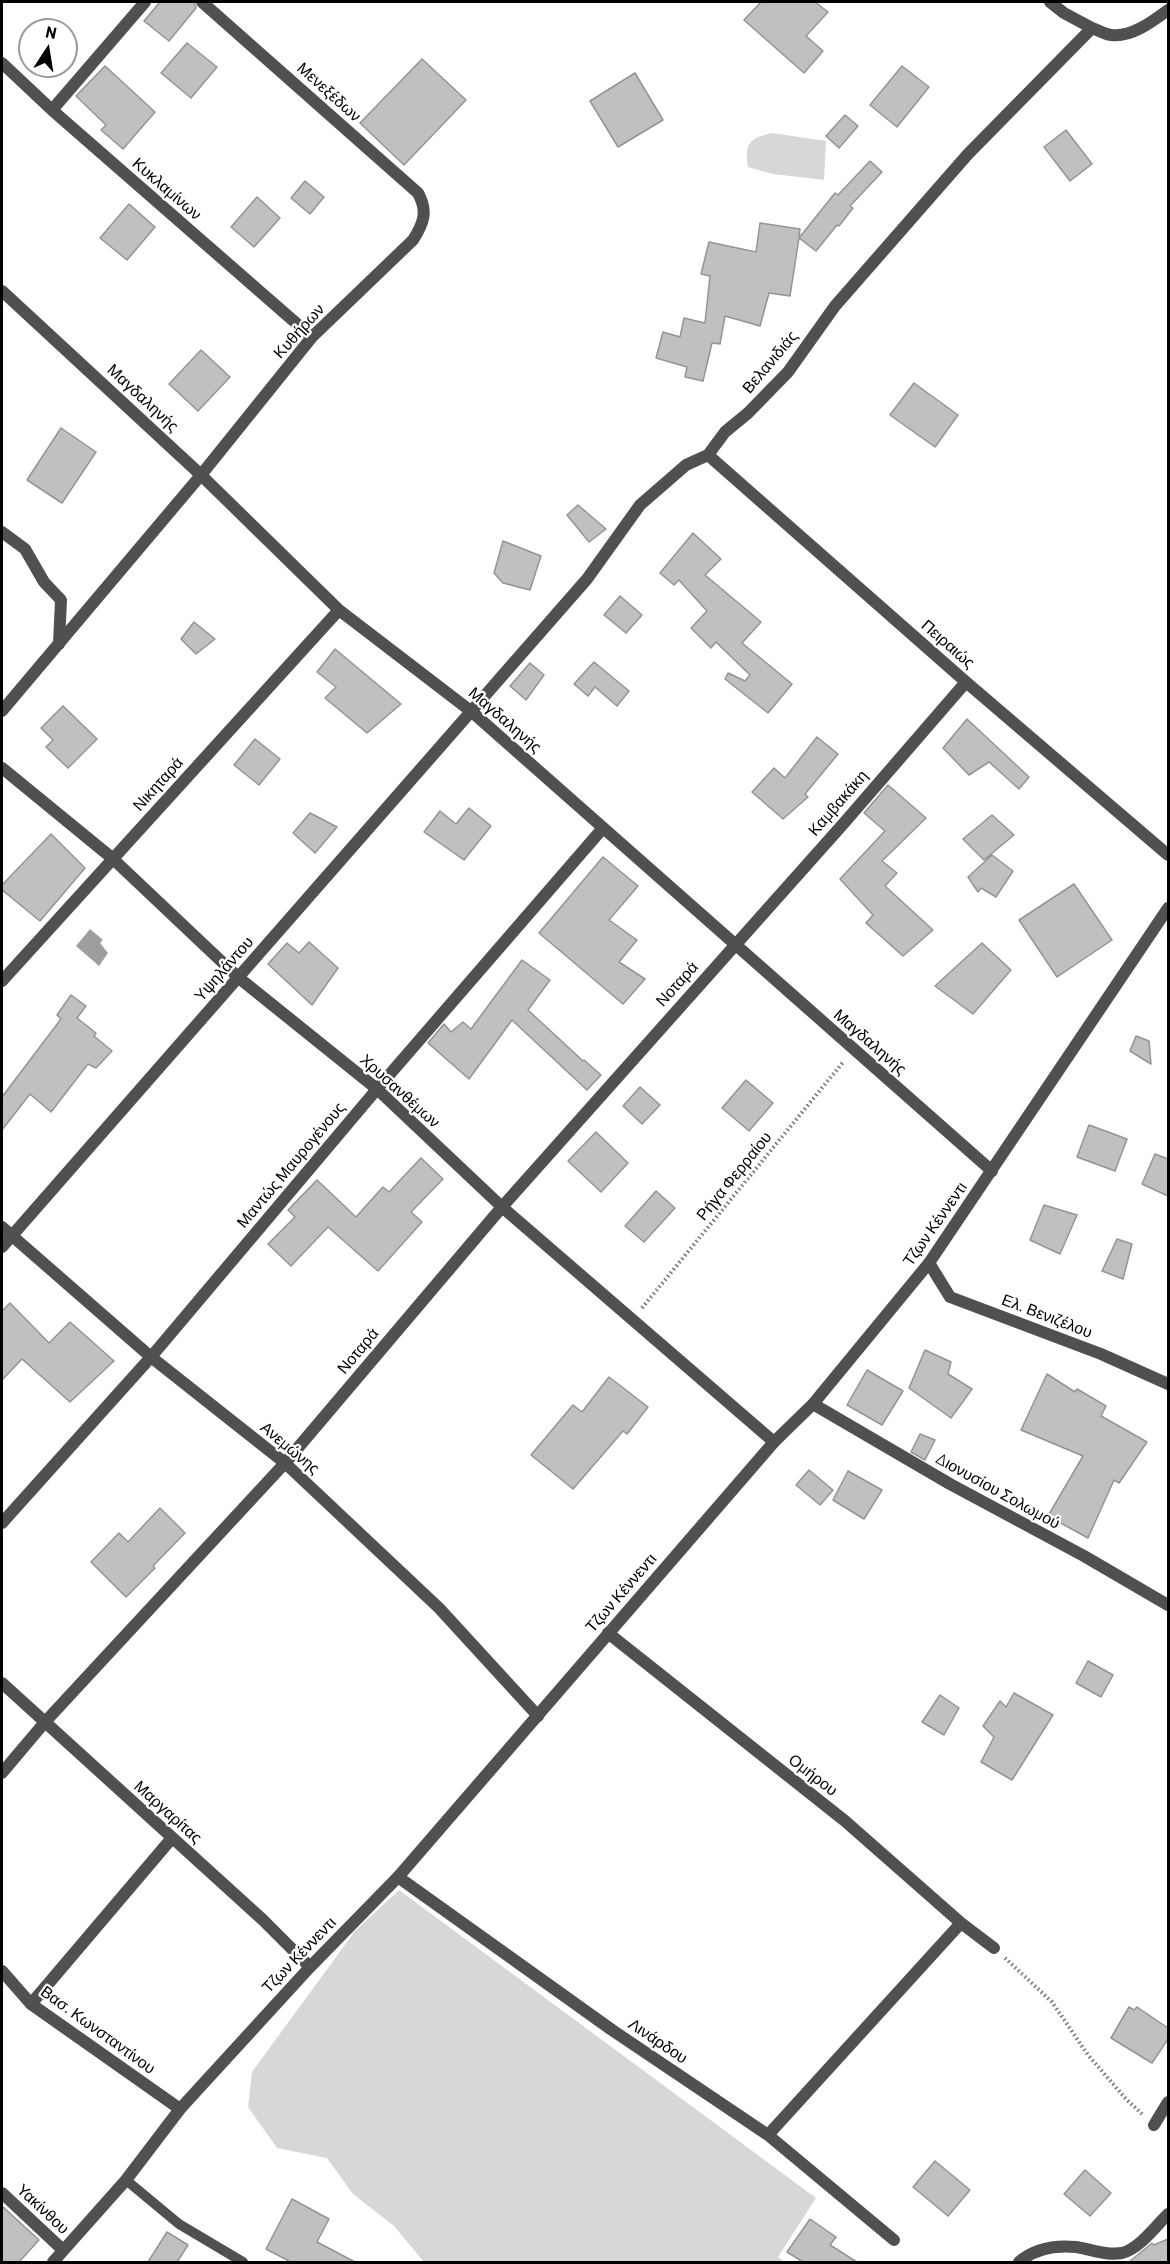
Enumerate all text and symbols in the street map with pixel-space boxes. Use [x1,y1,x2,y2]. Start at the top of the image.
north arrow [18,18,78,78]
text: N [44,21,59,42]
street label: Μενεξέδων [293,58,365,126]
street label: Κυκλαμίνων [129,154,205,224]
street label: Κυθήρων [270,300,328,362]
street label: Βελανιδιάς [738,327,802,397]
street label: Μαγδαληνής [103,360,183,436]
street label: Πειραιώς [917,616,979,672]
street label: Μαγδαληνής [465,683,545,757]
street label: Νικηταρά [129,753,187,815]
street label: Καμβακάκη [804,766,872,840]
street label: Υψηλάντου [191,933,257,1005]
street label: Νοταρά [652,958,702,1010]
street label: Μαγδαληνής [830,1005,910,1079]
street label: Χρυσανθέμων [356,1050,444,1132]
street label: Μαντώς Μαυρογένους [233,1098,349,1232]
street label: Ρήγα Φερραίου [692,1128,776,1224]
street label: Τζων Κέννεντι [899,1178,971,1270]
street label: Ελ. Βενιζέλου [999,1290,1095,1342]
street label: Νοταρά [333,1324,383,1378]
street label: Ανεμώνης [256,1418,324,1478]
street label: Διονυσίου Σολωμού [933,1449,1063,1533]
street label: Τζων Κέννεντι [582,1550,660,1636]
street label: Ομήρου [785,1750,841,1800]
street label: Μαργαρίτας [130,1777,206,1847]
street label: Τζων Κέννεντι [258,1913,340,1997]
street label: Βασ. Κωνσταντίνου [37,1982,159,2078]
street label: Λινάρδου [625,2014,691,2068]
street label: Υακίνθου [13,2180,73,2238]

